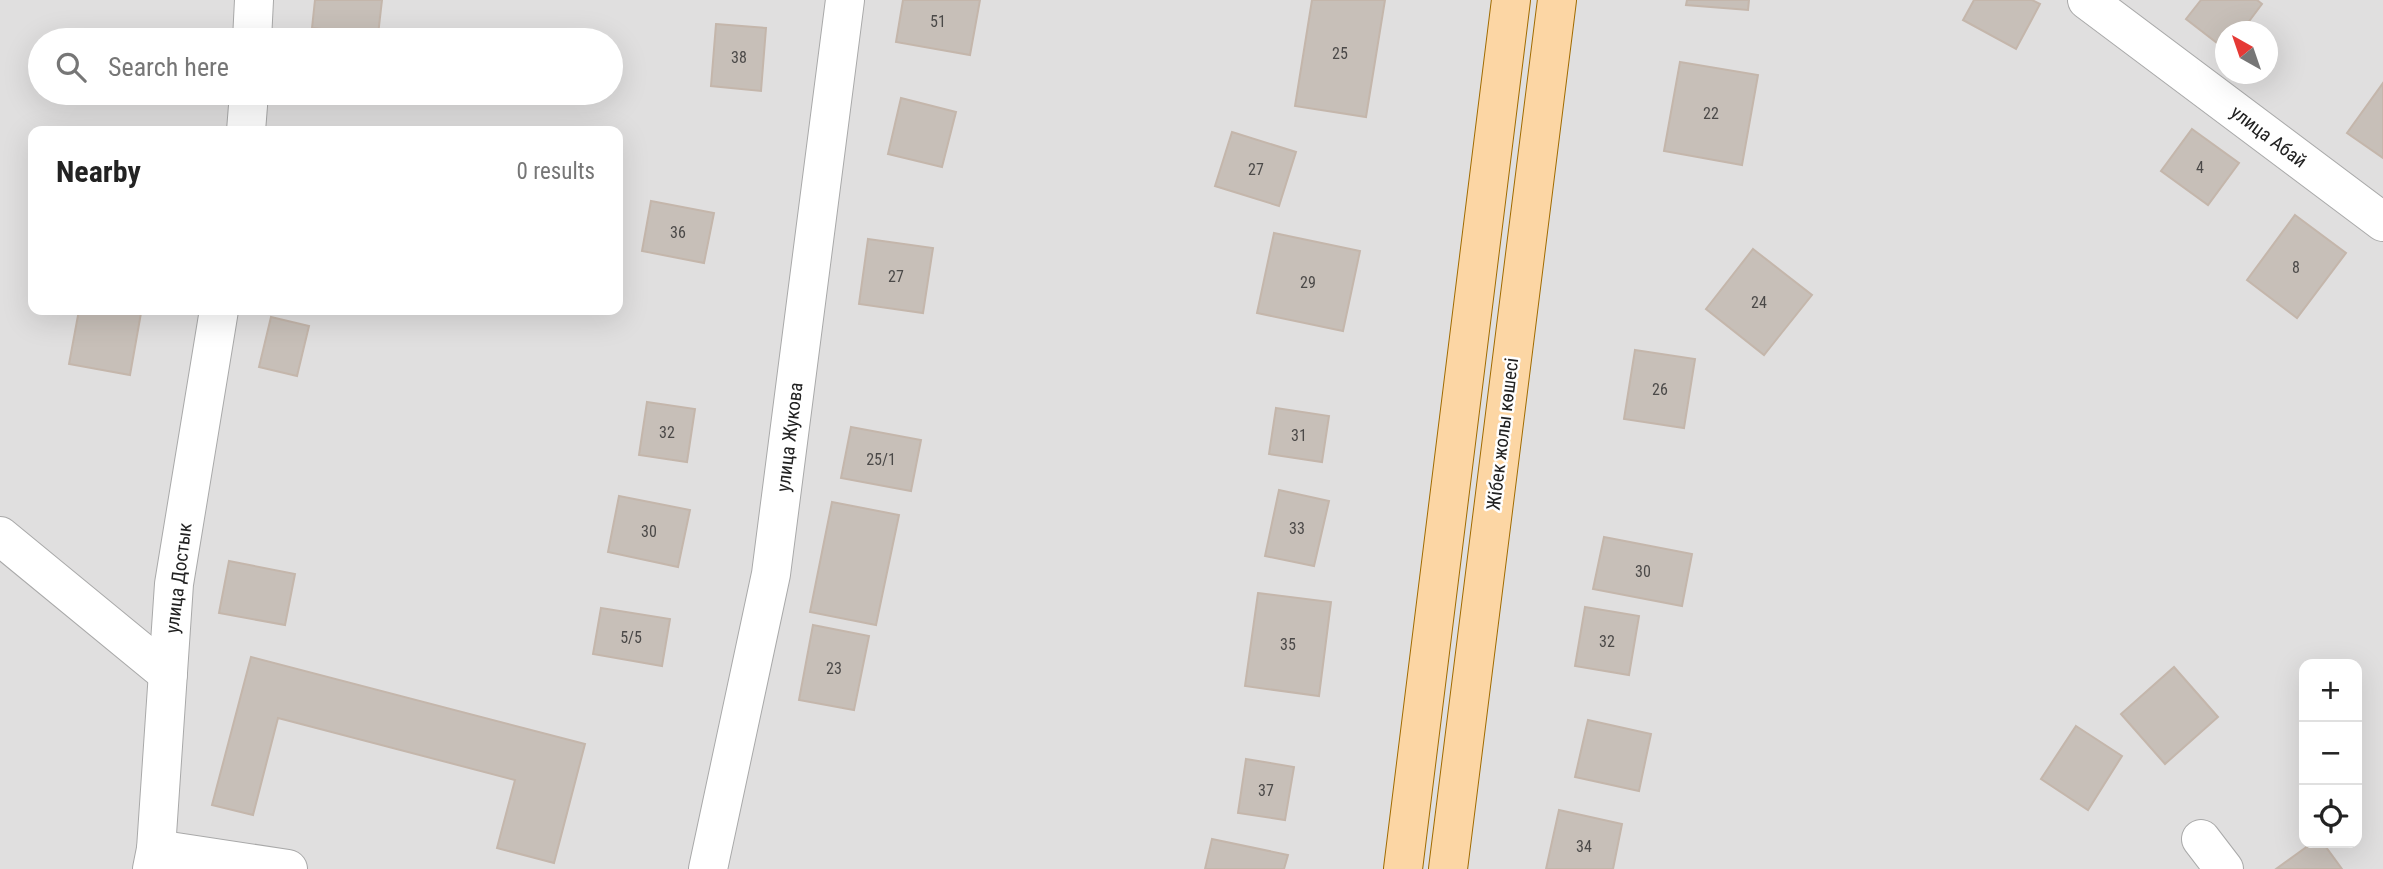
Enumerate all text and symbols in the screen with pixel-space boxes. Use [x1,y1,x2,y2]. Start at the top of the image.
house number: 51 [930,12,946,31]
north arrow [2215,21,2278,84]
search box [28,28,623,105]
house number: 25 [1332,44,1348,63]
icon: search [52,48,90,86]
house number: 38 [731,48,747,67]
text: Search here [108,52,229,82]
street label: улица Абай [2226,100,2311,172]
house number: 22 [1703,104,1719,123]
text: Nearby [56,154,141,189]
text: 0 results [517,158,595,185]
house number: 4 [2196,158,2204,177]
house number: 27 [1248,160,1264,179]
house number: 36 [670,223,686,242]
house number: 8 [2292,258,2300,277]
house number: 27 [888,267,904,286]
house number: 29 [1300,273,1316,292]
house number: 24 [1751,293,1767,312]
street label: Жібек жолы көшесі [1482,356,1523,512]
house number: 26 [1652,380,1668,399]
street label: улица Жукова [771,381,808,493]
house number: 32 [659,423,675,442]
house number: 31 [1291,426,1307,445]
house number: 25/1 [866,450,896,469]
house number: 33 [1289,519,1305,538]
street label: улица Достык [160,521,197,635]
house number: 30 [641,522,657,541]
house number: 30 [1635,562,1651,581]
house number: 5/5 [620,628,642,647]
house number: 32 [1599,632,1615,651]
house number: 35 [1280,635,1296,654]
house number: 23 [826,659,842,678]
map controls [2299,659,2362,848]
button: + [2299,659,2362,722]
button: − [2299,722,2362,785]
house number: 37 [1258,781,1274,800]
button: locate [2299,785,2362,848]
house number: 34 [1576,837,1592,856]

